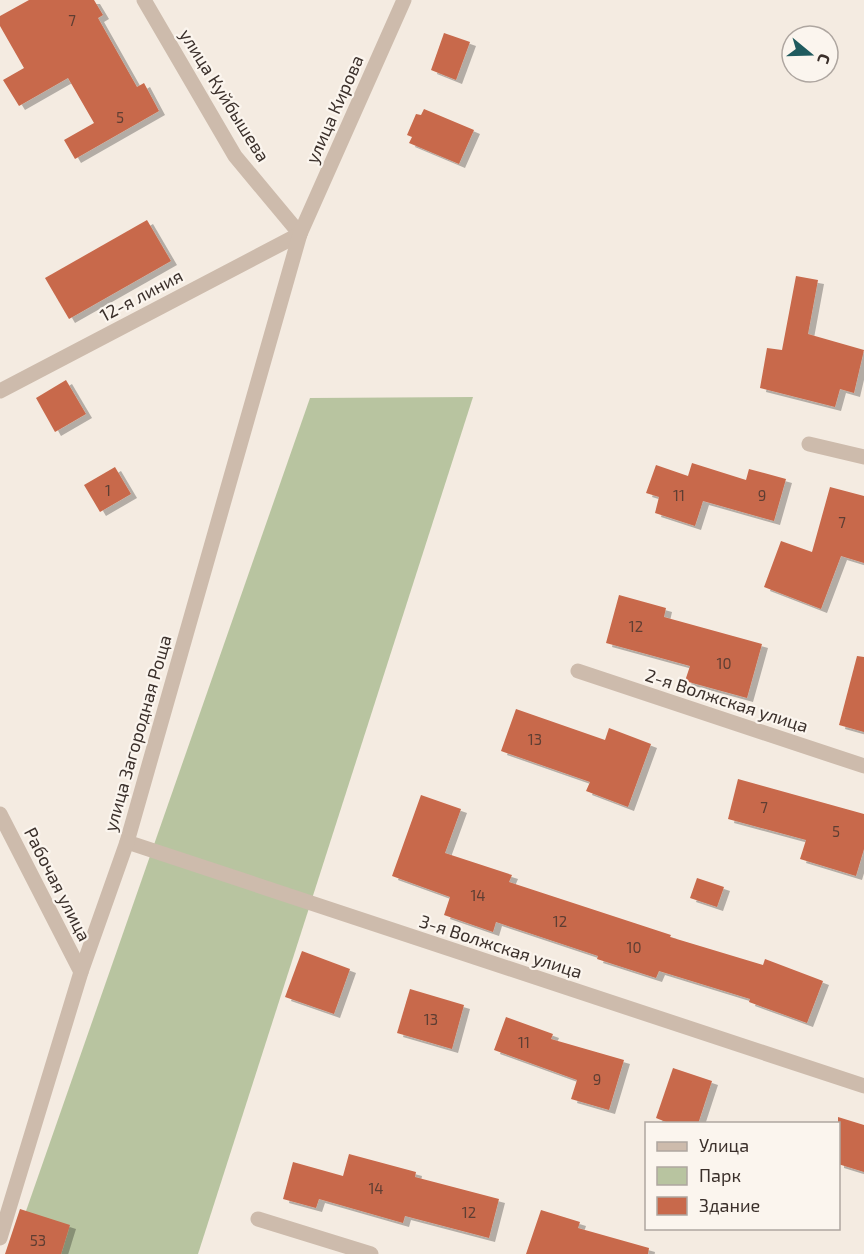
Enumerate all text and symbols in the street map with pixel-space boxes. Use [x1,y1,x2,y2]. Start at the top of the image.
house number: 7 [68,11,76,29]
north arrow [780,24,840,84]
street label: улица Куйбышева [175,25,275,165]
street label: улица Кирова [300,51,368,167]
text: С [814,51,835,67]
house number: 5 [116,108,124,126]
street label: 12-я линия [96,264,186,326]
house number: 1 [105,481,111,499]
house number: 11 [673,486,685,504]
house number: 9 [758,486,766,504]
house number: 7 [838,513,846,531]
house number: 12 [629,617,643,635]
street label: улица Загородная Роща [98,632,176,834]
house number: 10 [716,654,732,672]
street label: 2-я Волжская улица [643,663,811,737]
house number: 13 [528,730,542,748]
house number: 7 [760,798,768,816]
house number: 5 [832,822,840,840]
street label: Рабочая улица [20,823,96,945]
house number: 14 [470,886,486,904]
street label: 3-я Волжская улица [417,909,585,983]
house number: 12 [553,912,567,930]
house number: 10 [626,938,642,956]
house number: 13 [424,1010,438,1028]
house number: 11 [518,1033,530,1051]
house number: 9 [593,1070,601,1088]
legend [645,1122,840,1230]
text: Улица [699,1134,749,1156]
text: Парк [699,1164,741,1186]
house number: 14 [368,1179,384,1197]
text: Здание [699,1194,760,1216]
house number: 12 [462,1203,476,1221]
house number: 53 [30,1231,46,1249]

